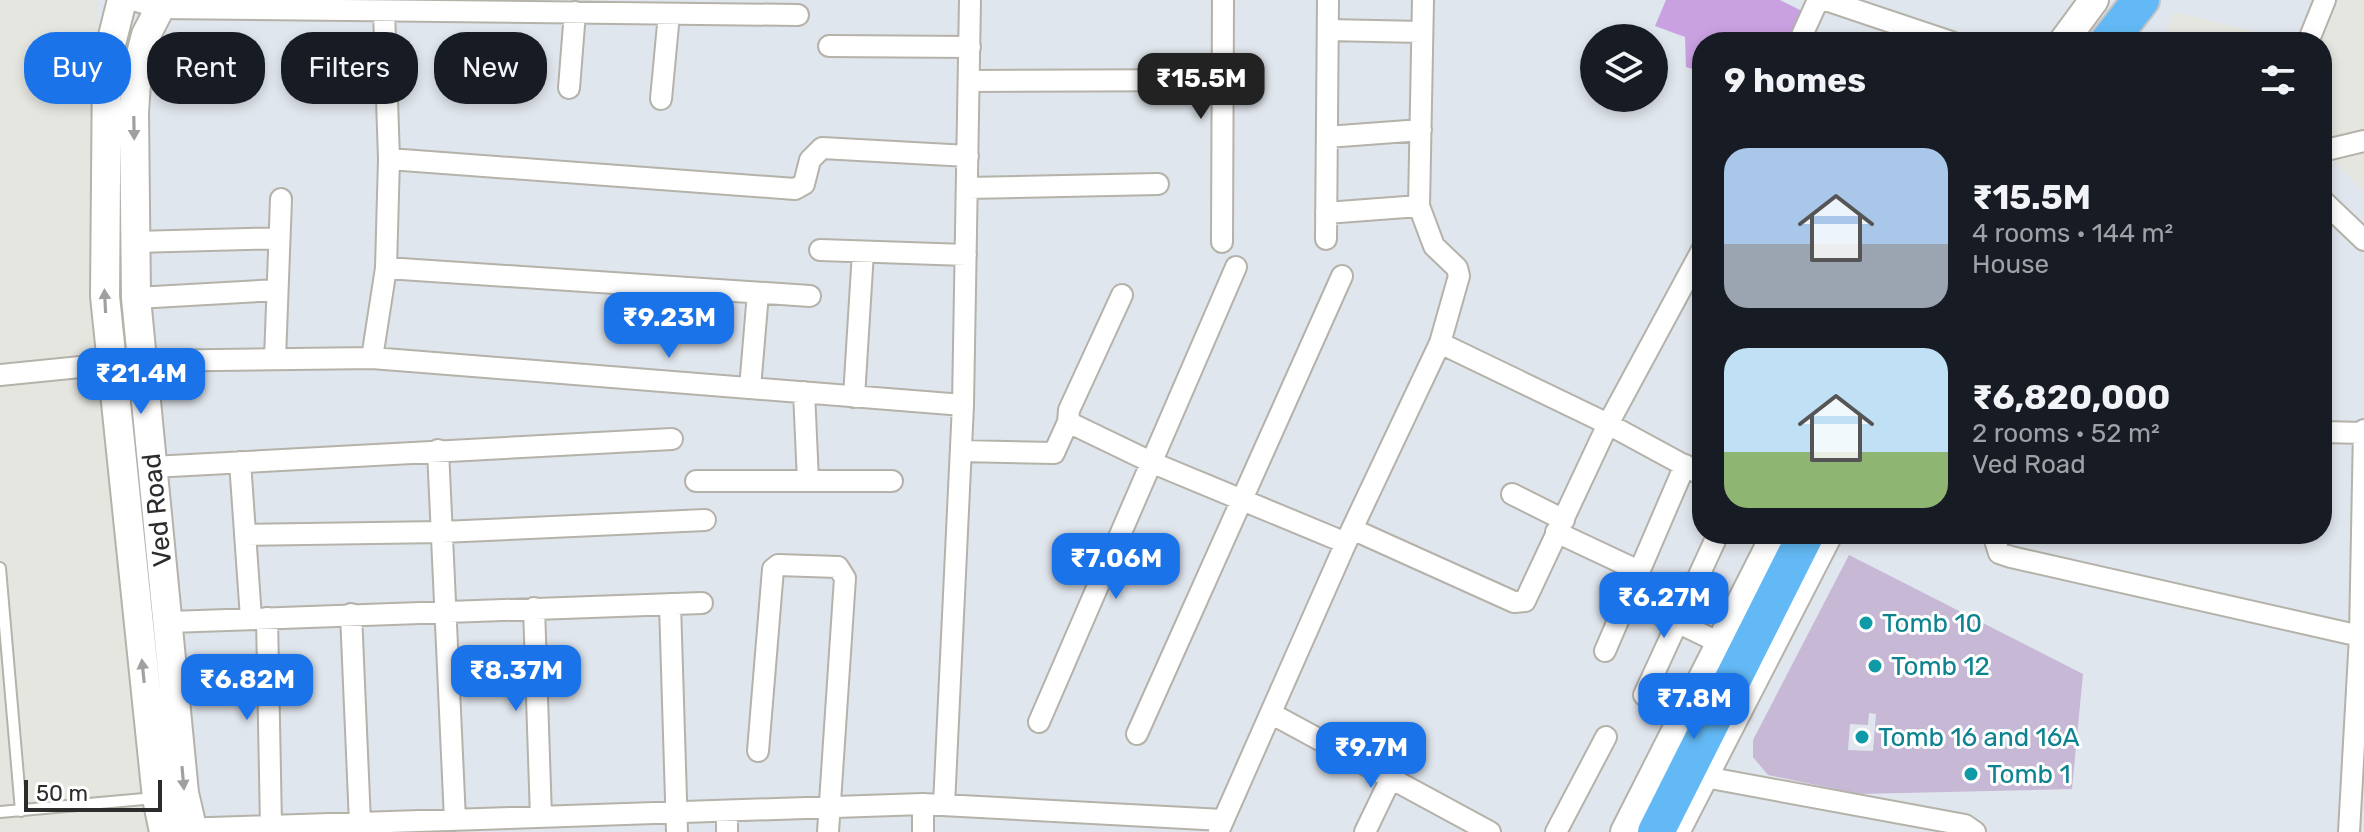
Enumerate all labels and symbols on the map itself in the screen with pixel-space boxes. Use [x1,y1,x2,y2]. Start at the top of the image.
pin: ₹15.5M [1136,53,1266,121]
one-way arrow [128,116,141,141]
one-way arrow [99,288,112,313]
pin: ₹9.23M [604,292,734,360]
pin: ₹21.4M [76,348,206,416]
street label: Ved Road [136,452,178,568]
pin: ₹7.06M [1051,533,1181,601]
pin: ₹6.27M [1599,572,1729,640]
place label: Tomb 10 [1882,608,1982,639]
marker: Tomb 10 [1857,614,1875,632]
pin: ₹8.37M [451,645,581,713]
place label: Tomb 12 [1891,651,1990,682]
pin: ₹6.82M [182,654,312,722]
marker: Tomb 12 [1866,657,1884,675]
one-way arrow [137,659,150,684]
pin: ₹7.8M [1638,673,1750,741]
pin: ₹9.7M [1315,722,1427,790]
place label: Tomb 16 and 16A [1878,722,2080,753]
marker: Tomb 16 and 16A [1853,728,1871,746]
place label: Tomb 1 [1987,759,2071,790]
marker: Tomb 1 [1962,765,1980,783]
one-way arrow [177,766,190,791]
scale bar [24,776,162,812]

